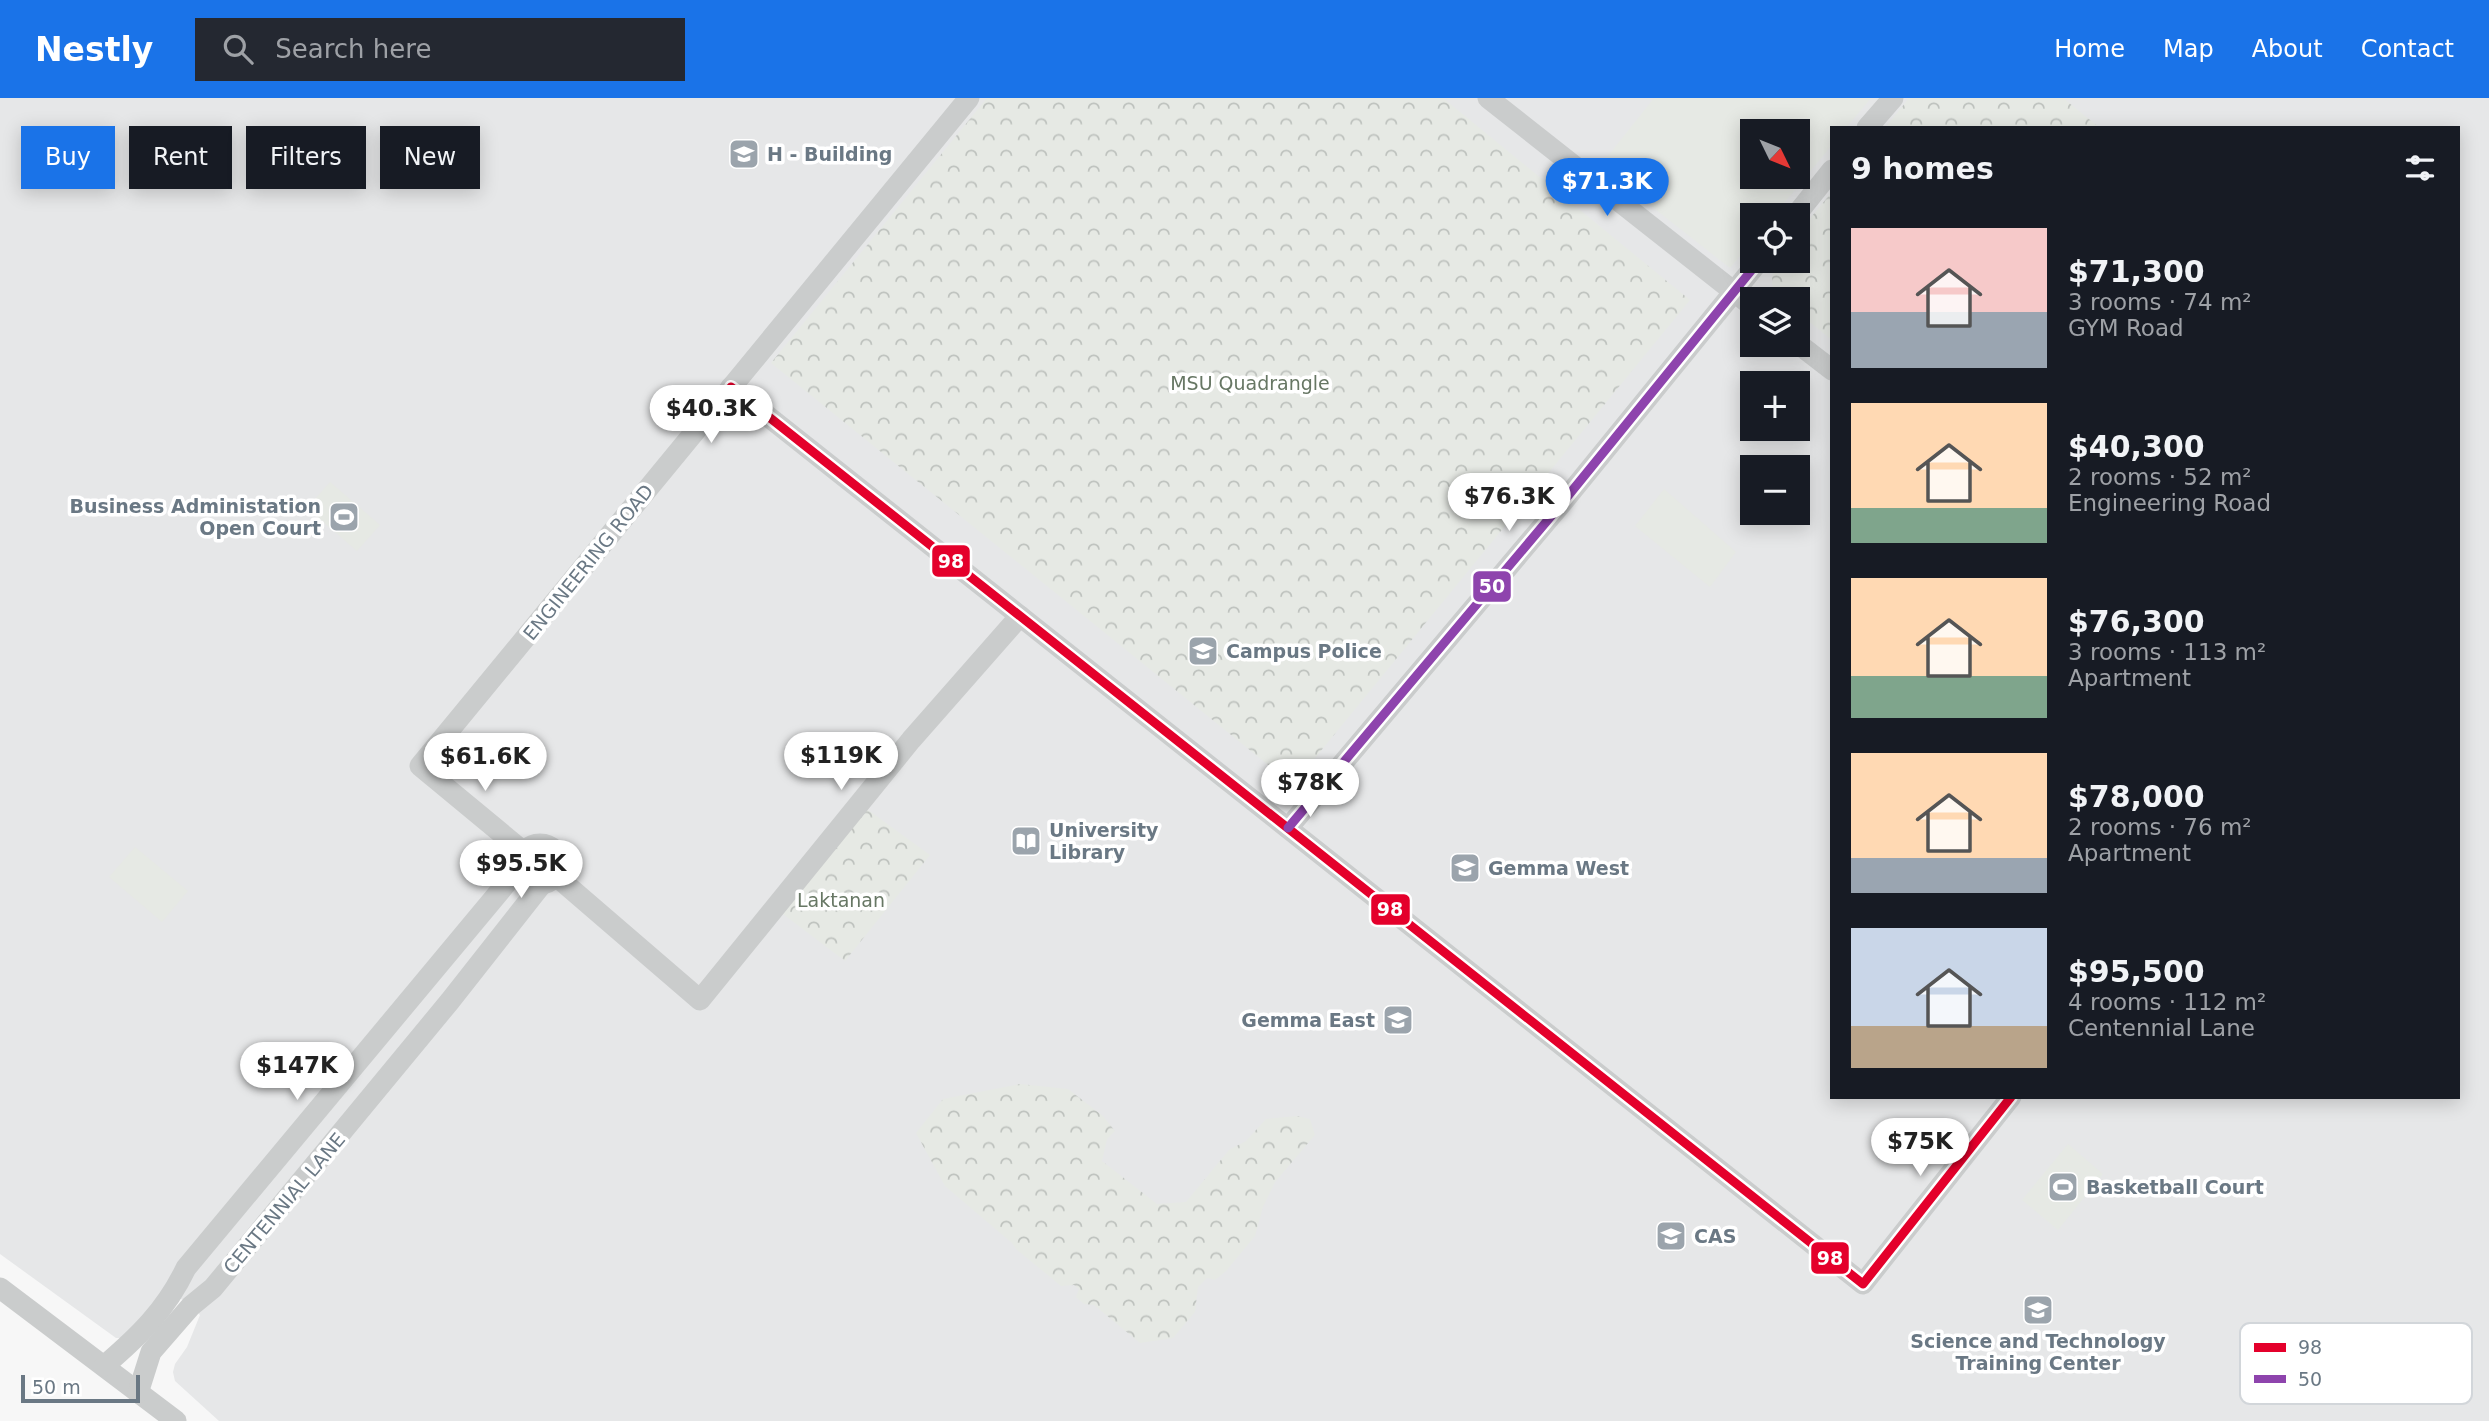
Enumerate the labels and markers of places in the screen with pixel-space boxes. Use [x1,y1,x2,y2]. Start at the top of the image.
school or university icon: H - Building [727,137,761,171]
place label: H - Building [767,143,892,165]
pin: $71.3K [1550,158,1664,218]
pin: $40.3K [654,386,768,445]
pin: $76.3K [1452,474,1566,533]
place label: Business Administation Open Court [69,495,321,539]
sports icon: Business Administation Open Court [327,500,361,534]
school or university icon: Campus Police [1186,634,1220,668]
place label: Campus Police [1226,640,1382,662]
pin: $119K [792,732,890,792]
pin: $61.6K [428,734,542,793]
pin: $78K [1269,760,1351,819]
place label: University Library [1049,819,1159,863]
library icon: University Library [1009,824,1043,858]
pin: $95.5K [464,840,578,900]
school or university icon: Gemma West [1448,851,1482,885]
place label: Gemma West [1488,857,1629,879]
school or university icon: Gemma East [1381,1003,1415,1037]
place label: Gemma East [1241,1009,1375,1031]
pin: $147K [248,1042,346,1102]
pin: $75K [1879,1118,1961,1178]
sports icon: Basketball Court [2046,1170,2080,1204]
place label: Basketball Court [2086,1176,2264,1198]
school or university icon: CAS [1654,1219,1688,1253]
place label: CAS [1694,1225,1736,1247]
school or university icon: Science and Technology Training Center [2021,1293,2055,1327]
place label: Science and Technology Training Center [1910,1330,2166,1374]

